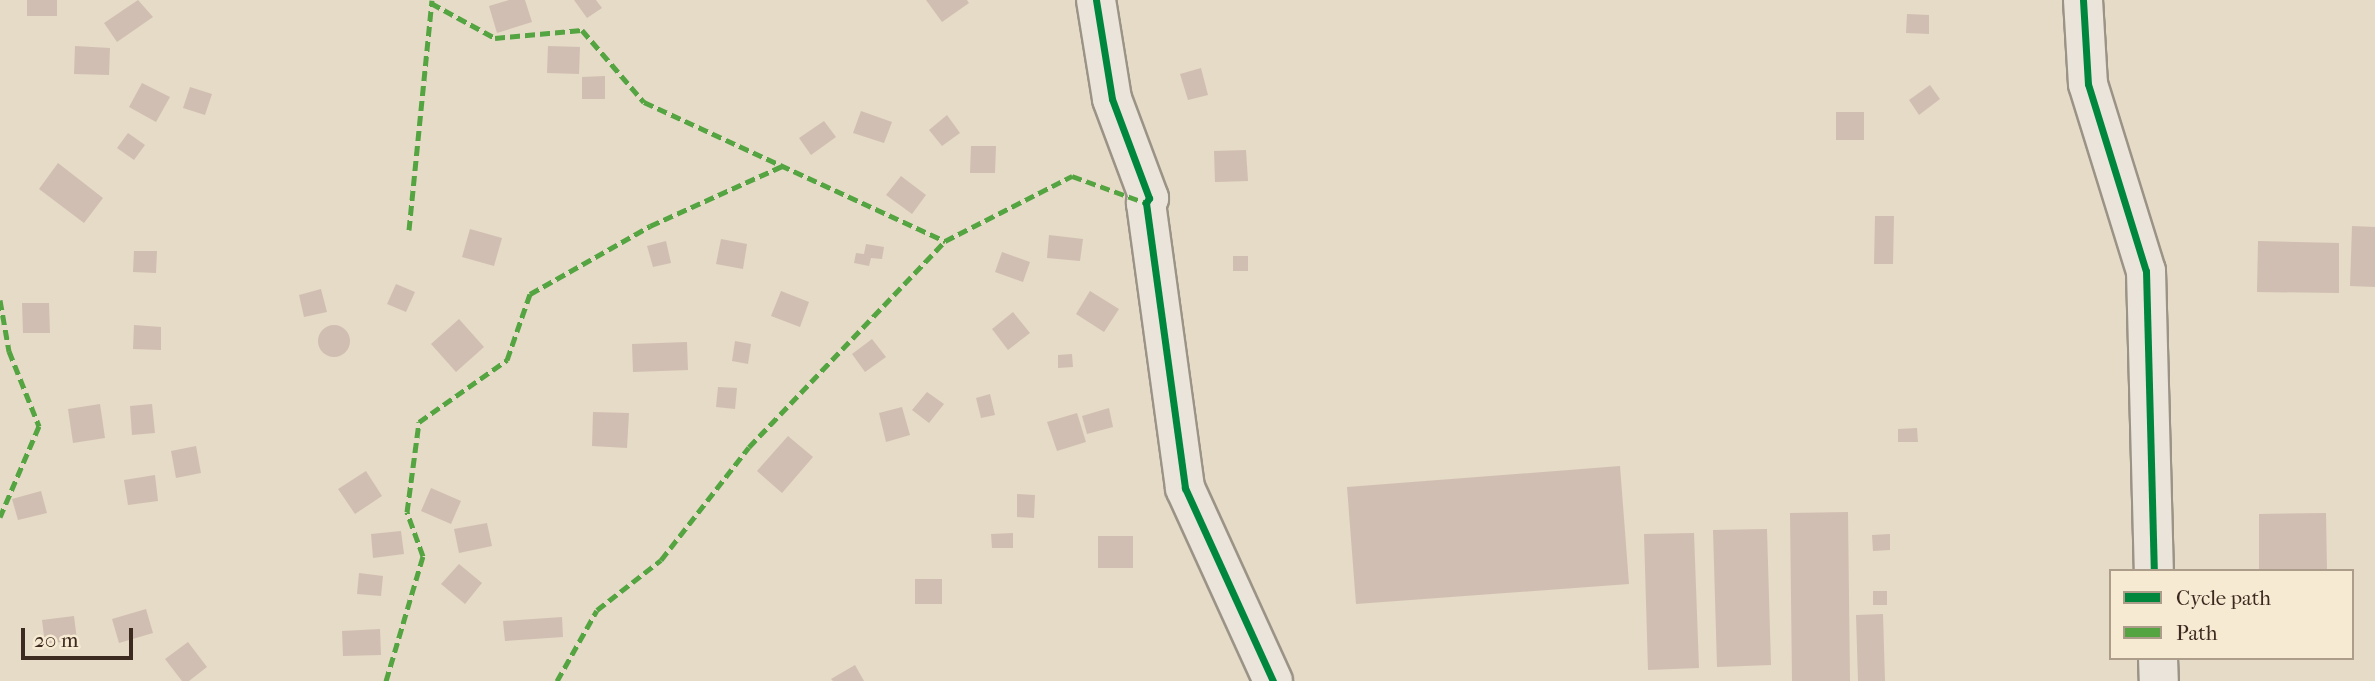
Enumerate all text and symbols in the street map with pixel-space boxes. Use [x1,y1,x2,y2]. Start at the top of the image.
legend [2109,569,2354,660]
text: Cycle path [2176,586,2271,610]
scale bar [24,614,136,658]
text: Path [2176,621,2217,645]
text: 20 m [34,628,78,652]

